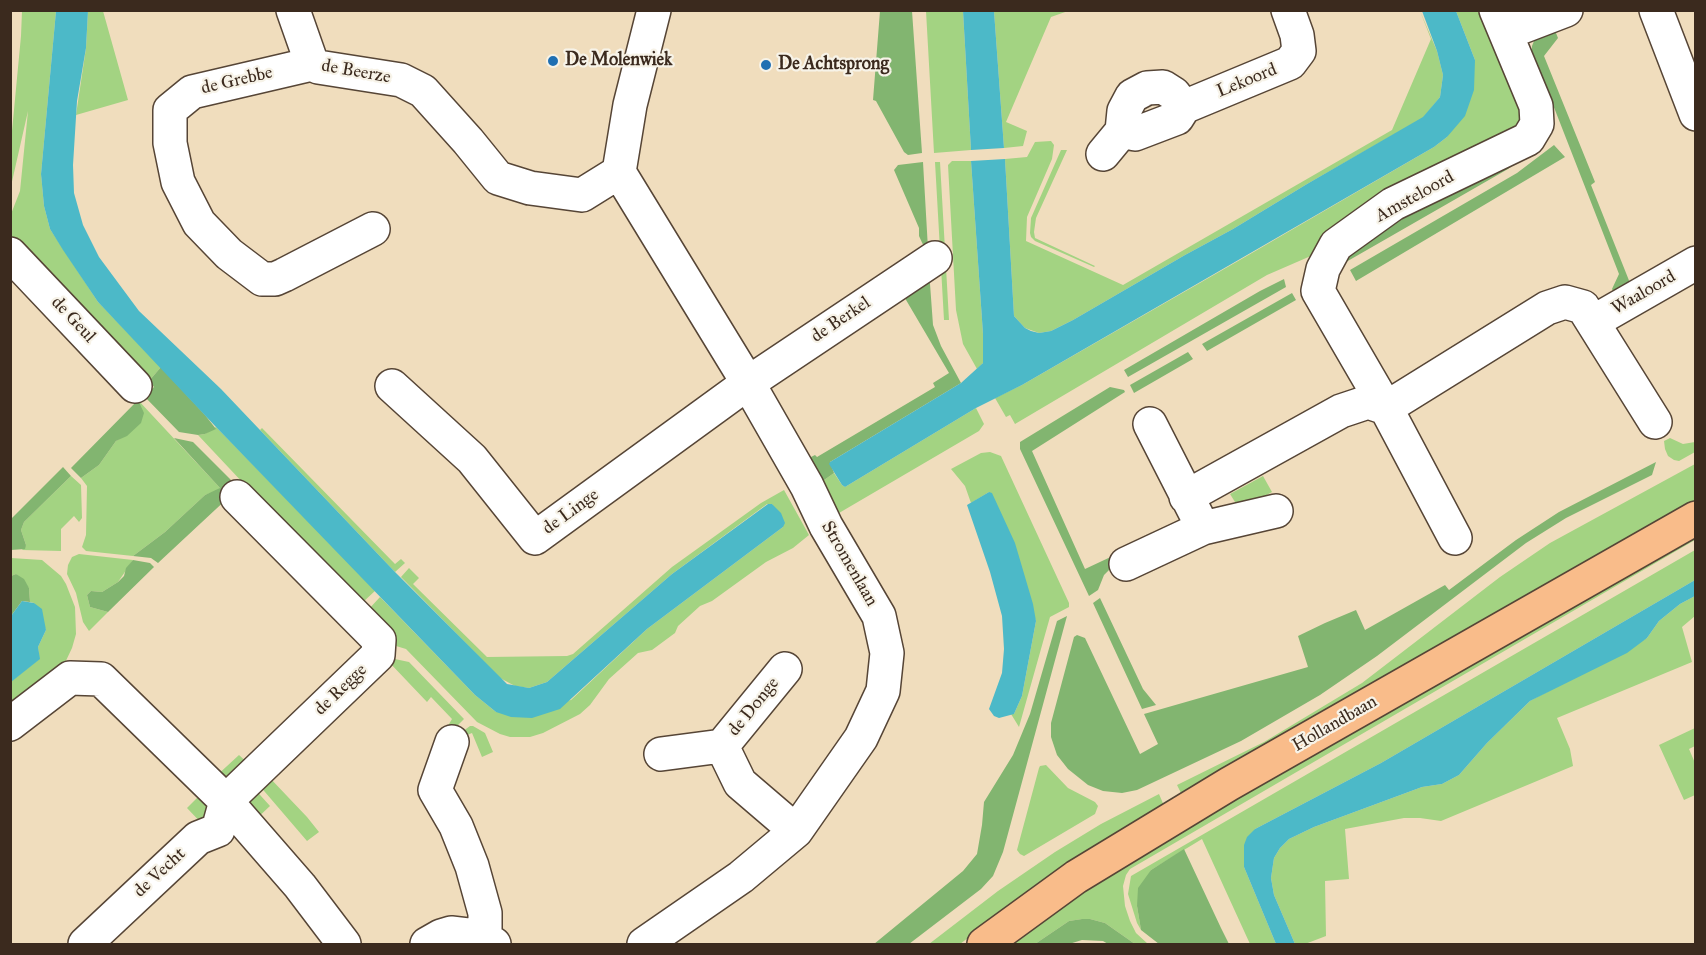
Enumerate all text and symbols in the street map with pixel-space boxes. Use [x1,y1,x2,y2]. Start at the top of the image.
place label: De Molenwiek [565,50,672,72]
marker: De Molenwiek [546,54,560,68]
place label: De Achtsprong [778,54,889,76]
street label: de Beerze [320,55,392,89]
marker: De Achtsprong [759,58,773,72]
street label: Lekoord [1214,59,1280,103]
street label: de Grebbe [199,62,275,100]
street label: Amsteloord [1372,167,1458,227]
street label: Waaloord [1608,266,1680,320]
street label: de Geul [46,292,100,348]
street label: de Berkel [807,292,875,348]
street label: de Linge [539,484,603,540]
street label: Stromenlaan [816,518,882,610]
street label: de Regge [310,660,372,720]
street label: de Donge [724,673,784,741]
street label: Hollandbaan [1289,691,1381,757]
street label: de Vecht [130,844,190,902]

